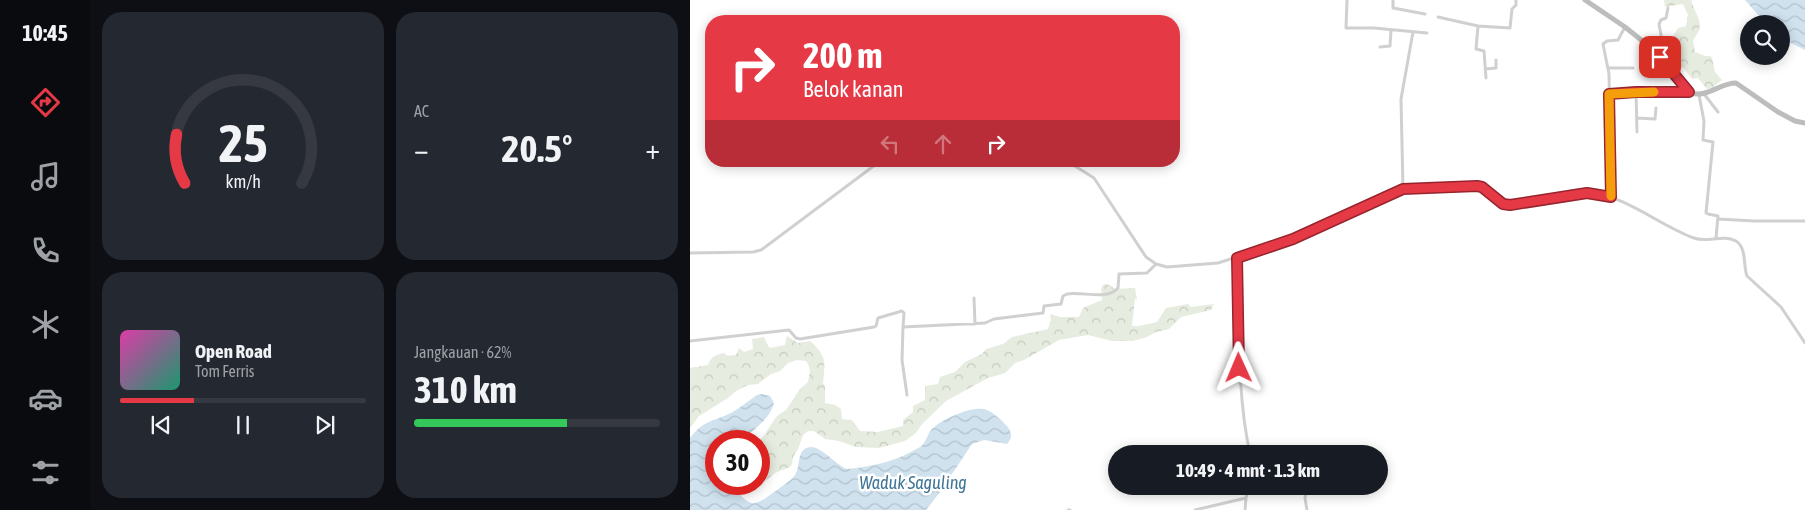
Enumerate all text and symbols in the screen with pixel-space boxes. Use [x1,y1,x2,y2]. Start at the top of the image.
map controls [1740,15,1790,65]
button: search [1740,15,1790,65]
text: 10:45 [22,20,68,46]
icon: right [720,35,785,100]
text: 200 m [803,35,882,75]
pin [1639,36,1681,78]
icon: arrive [1646,43,1674,71]
text: Belok kanan [803,76,904,102]
icon: directions [28,85,63,120]
text: AC [414,102,429,120]
text: 25 [219,113,267,173]
text: 20.5° [502,127,572,170]
icon: left [876,130,904,158]
icon: ahead [929,130,957,158]
icon: right [982,130,1010,158]
text: − [414,133,429,165]
text: + [645,133,660,165]
icon: music [28,159,63,194]
text: km/h [225,171,261,192]
icon: phone [28,233,63,268]
icon: climate [28,307,63,342]
text: Open Road [195,340,272,362]
position arrow [1212,341,1264,393]
text: Jangkauan · 62% [414,343,511,361]
text: Tom Ferris [195,362,254,380]
text: 310 km [414,368,517,411]
icon: car [28,381,63,416]
icon: previous [147,411,175,439]
icon: pause [229,411,257,439]
icon: next [311,411,339,439]
speed limit sign: 30 [705,430,770,495]
icon: filters [28,455,63,490]
text: 10:49 · 4 mnt · 1.3 km [1176,459,1320,481]
water label: Waduk Saguling [859,472,967,493]

